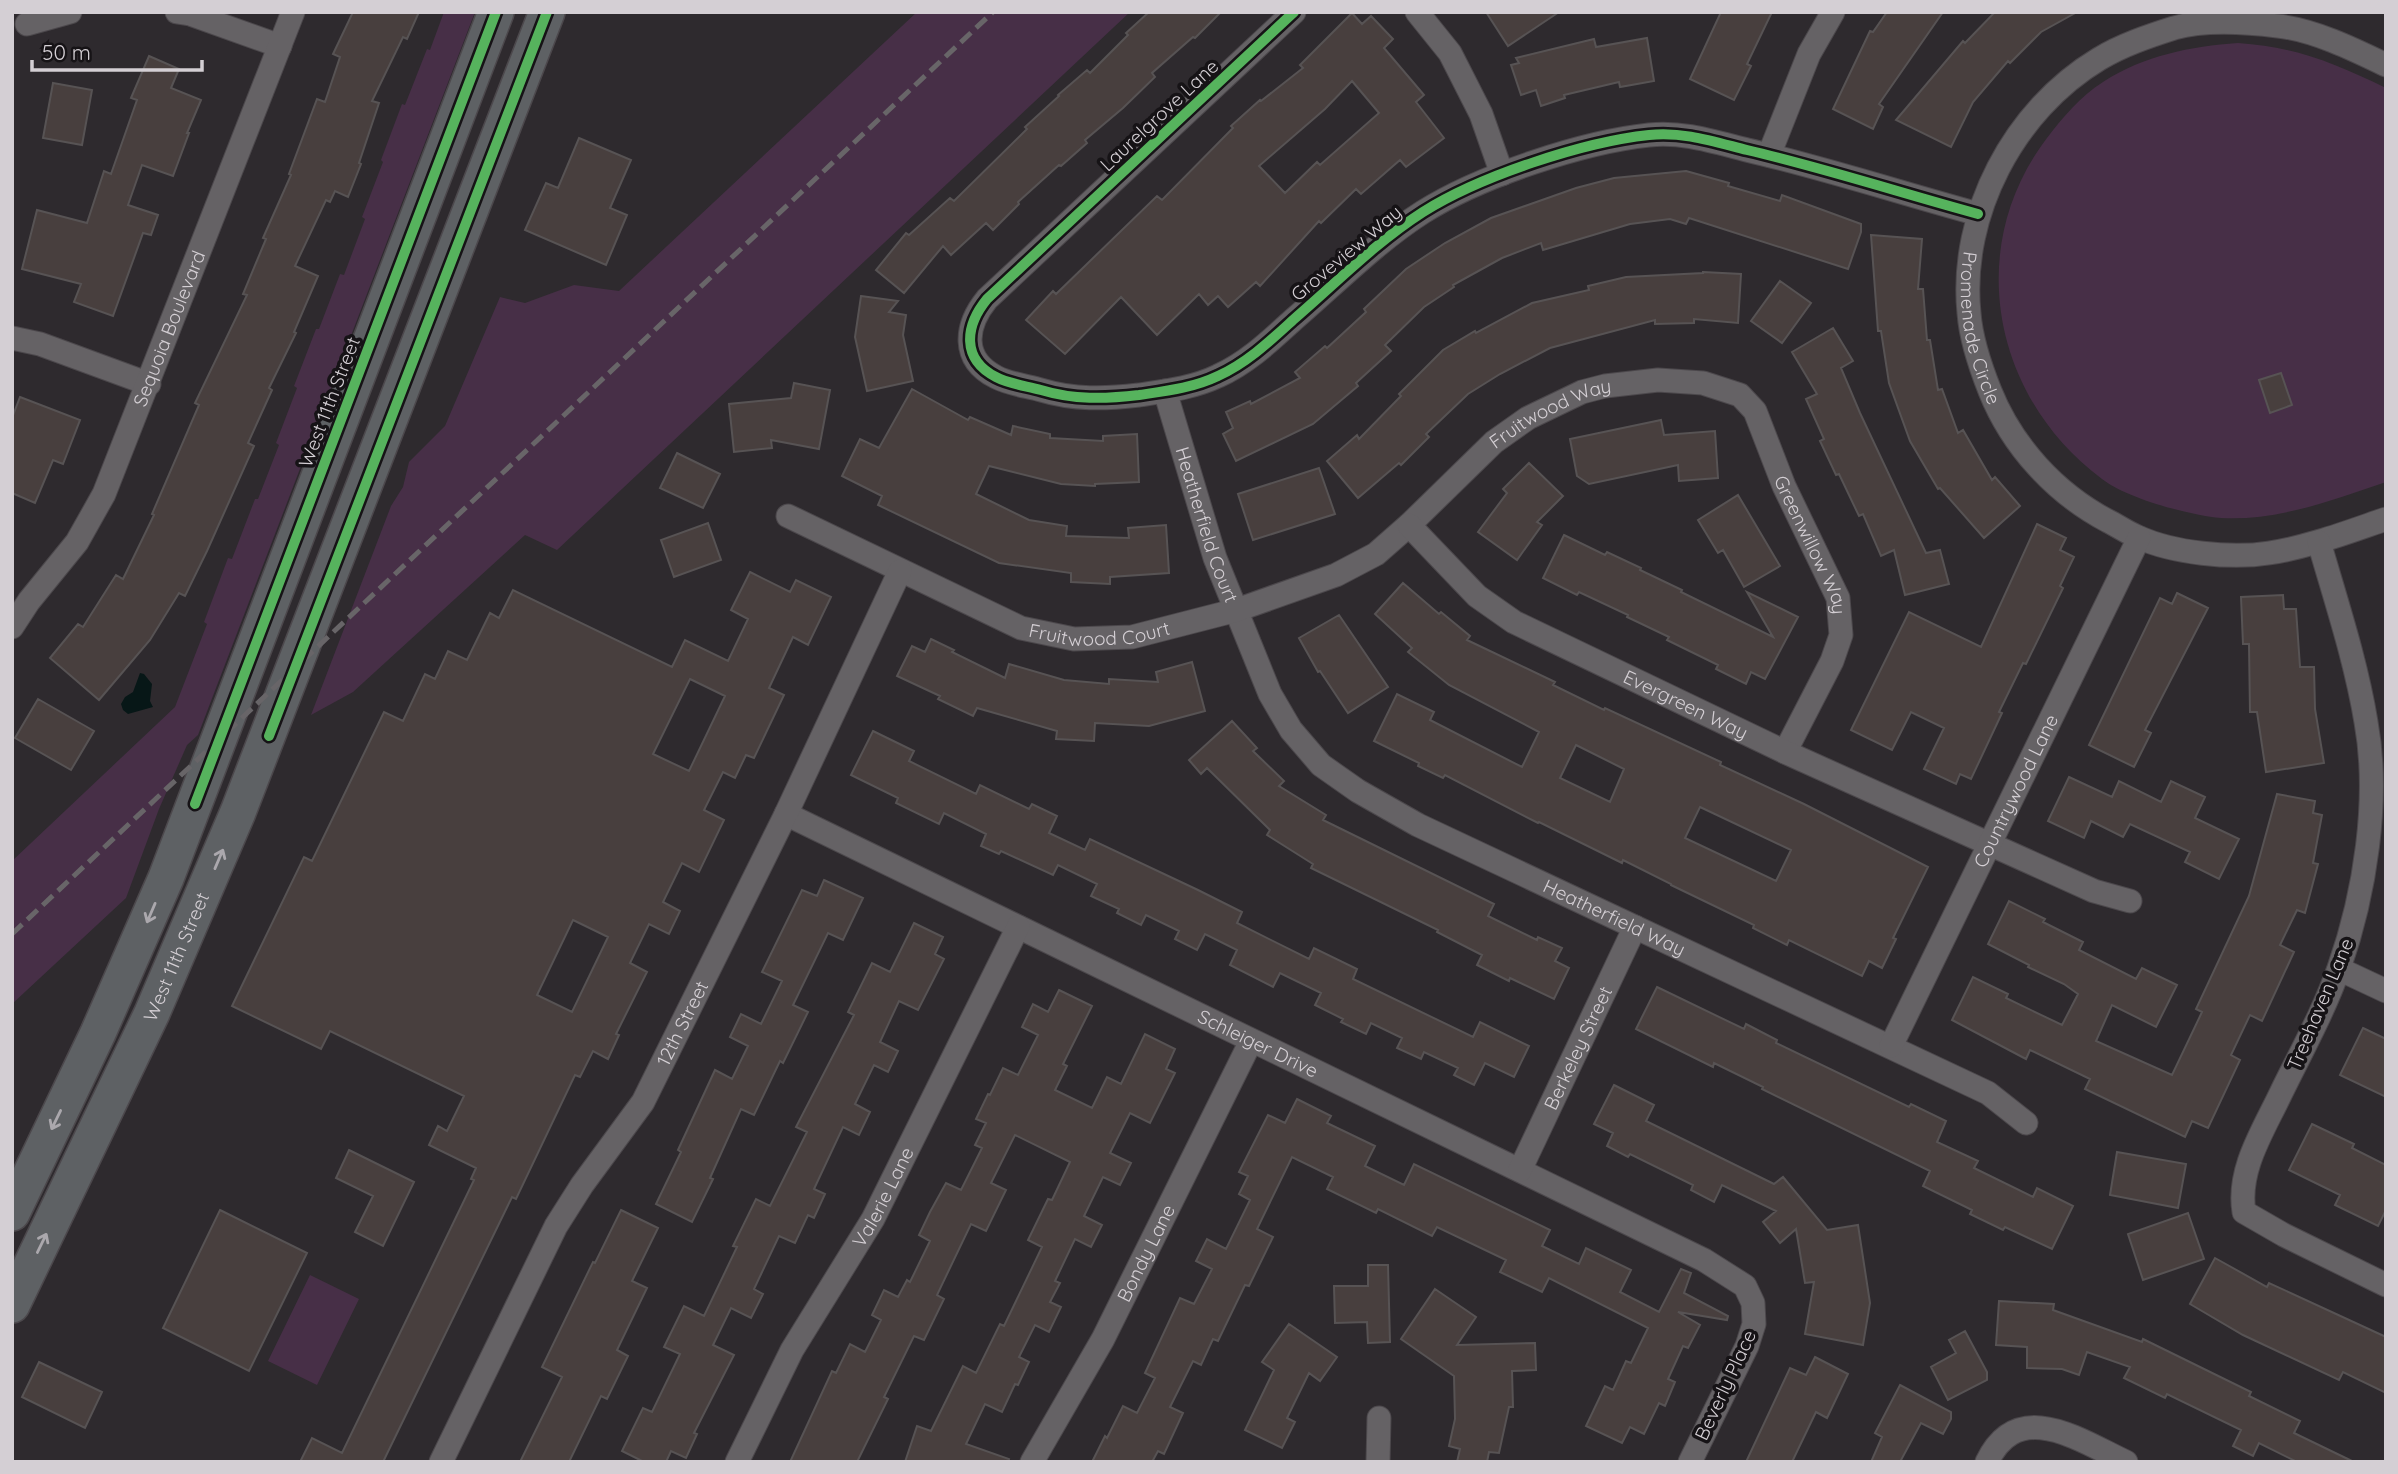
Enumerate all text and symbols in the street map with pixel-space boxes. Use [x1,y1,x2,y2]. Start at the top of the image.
scale bar [32,28,201,72]
text: 50 m [42,39,91,65]
street label: Laurelgrove Lane [1095,54,1223,176]
street label: Groveview Way [1286,200,1406,306]
street label: Sequoia Boulevard [128,247,210,410]
street label: Promenade Circle [1956,250,2006,408]
street label: West 11th Street [293,333,365,471]
street label: Fruitwood Way [1484,373,1612,454]
street label: Heatherfield Court [1170,444,1244,606]
street label: Greenwillow Way [1769,472,1851,615]
street label: Fruitwood Court [1027,616,1172,651]
street label: Evergreen Way [1620,664,1752,744]
street label: Countrywood Lane [1968,710,2063,871]
one-way arrow [213,848,226,870]
street label: Heatherfield Way [1539,874,1689,961]
street label: West 11th Street [138,889,214,1025]
one-way arrow [144,902,157,923]
street label: Treehaven Lane [2281,934,2359,1074]
street label: 12th Street [651,977,713,1070]
street label: Berkeley Street [1538,982,1617,1114]
street label: Schleiger Drive [1194,1004,1322,1083]
one-way arrow [49,1109,63,1130]
street label: Valerie Lane [847,1143,919,1251]
street label: Bondy Lane [1111,1200,1180,1306]
one-way arrow [36,1233,49,1254]
street label: Beverly Place [1689,1326,1761,1444]

